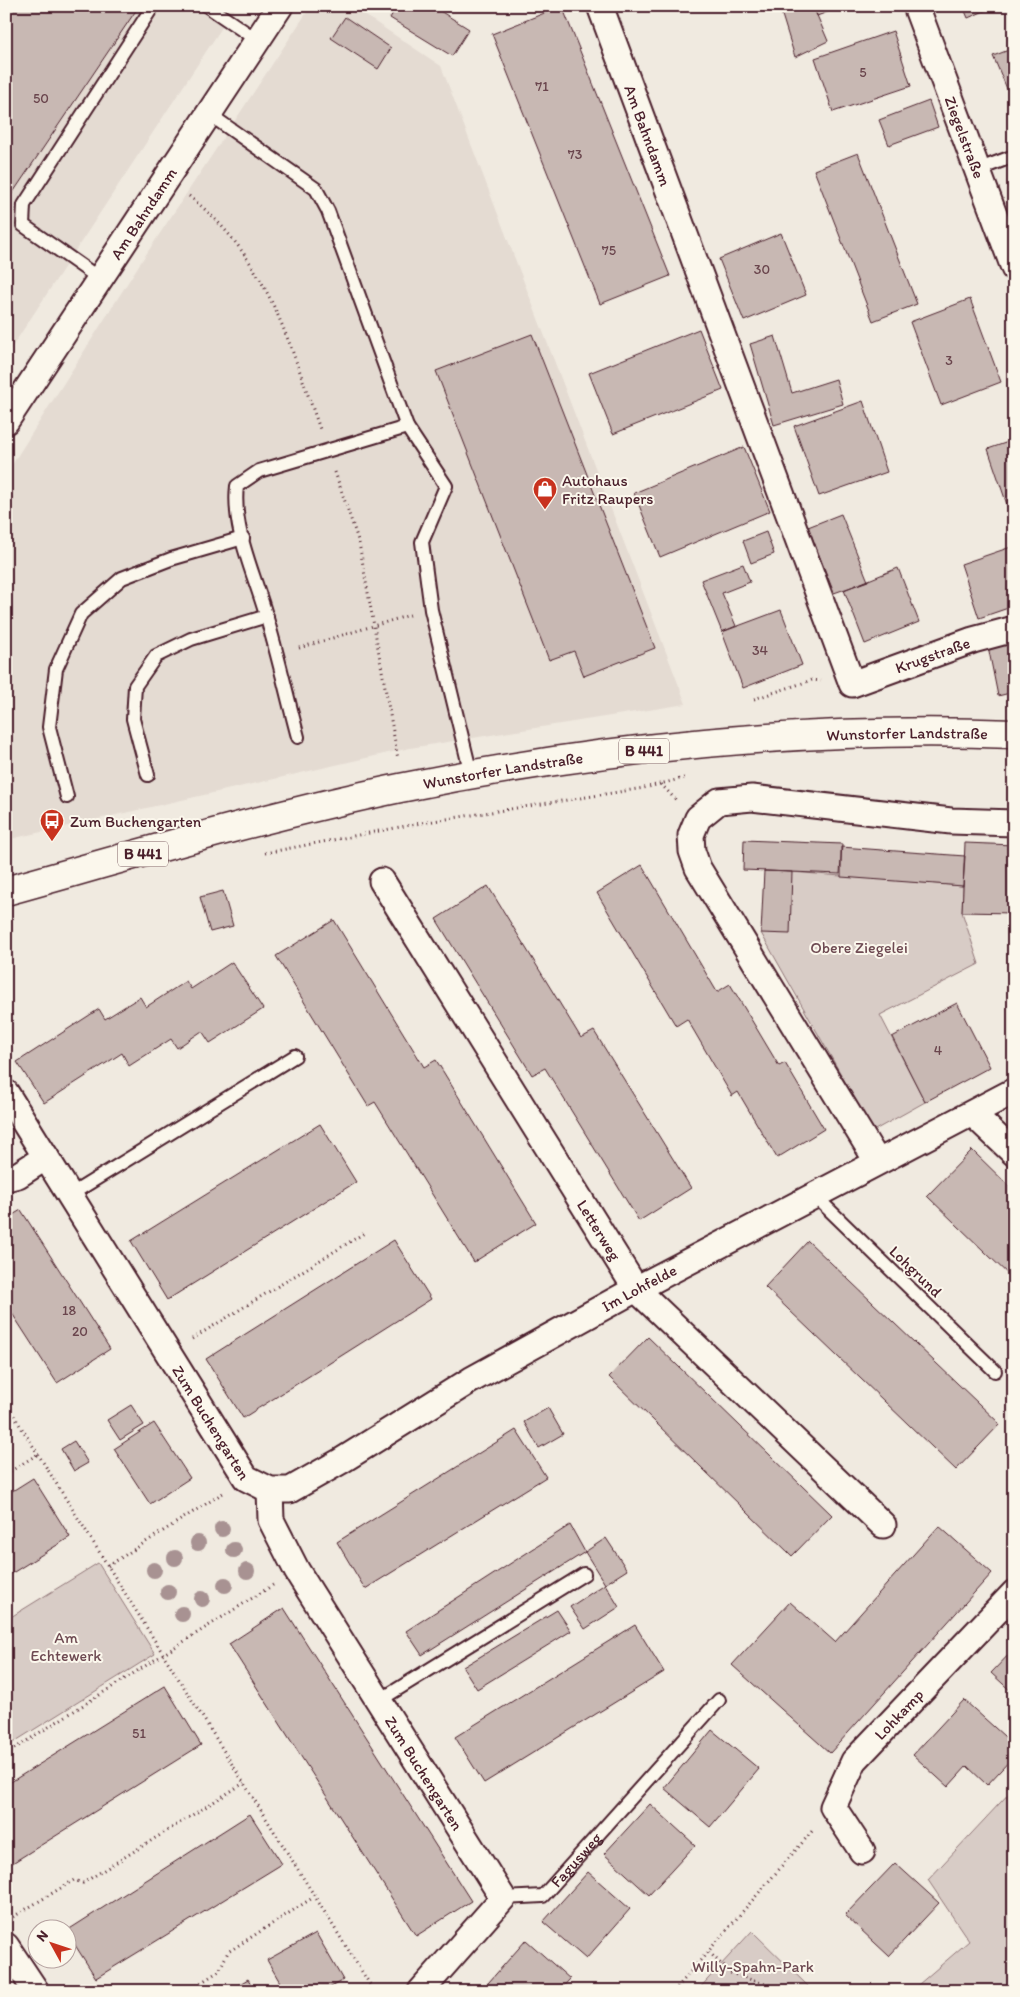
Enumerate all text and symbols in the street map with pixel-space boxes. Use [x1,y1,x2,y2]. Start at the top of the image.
house number: 5 [859,64,867,81]
house number: 71 [535,78,549,95]
street label: Am Bahndamm [620,82,675,189]
house number: 50 [33,90,49,107]
street label: Ziegelstraße [941,94,989,181]
house number: 73 [568,146,583,163]
street label: Am Bahndamm [106,163,181,263]
house number: 75 [602,242,616,259]
house number: 30 [754,261,770,278]
house number: 3 [945,352,953,369]
place label: Autohaus Fritz Raupers [562,471,654,508]
shop icon: Autohaus Fritz Raupers [532,476,558,510]
street label: Krugstraße [893,633,973,677]
house number: 34 [752,642,769,659]
street label: Wunstorfer Landstraße [826,723,988,745]
road number: B 441 [619,738,669,764]
street label: Wunstorfer Landstraße [422,748,584,793]
bus stop icon: Zum Buchengarten [39,808,65,842]
place label: Zum Buchengarten [70,812,202,831]
road number: B 441 [118,842,168,866]
park label: Obere Ziegelei [810,938,908,957]
house number: 4 [934,1042,943,1059]
street label: Letterweg [573,1196,625,1265]
street label: Lohgrund [885,1242,946,1301]
street label: Im Lohfelde [599,1260,680,1316]
house number: 18 [62,1302,76,1319]
house number: 20 [72,1323,88,1340]
street label: Zum Buchengarten [168,1362,254,1484]
park label: Am Echtewerk [31,1628,102,1665]
street label: Lohkamp [870,1685,928,1744]
street label: Zum Buchengarten [381,1713,467,1834]
house number: 51 [132,1725,146,1742]
street label: Fagusweg [547,1828,606,1891]
north arrow [28,1920,78,1970]
text: N [33,1927,52,1945]
park label: Willy-Spahn-Park [692,1957,814,1976]

